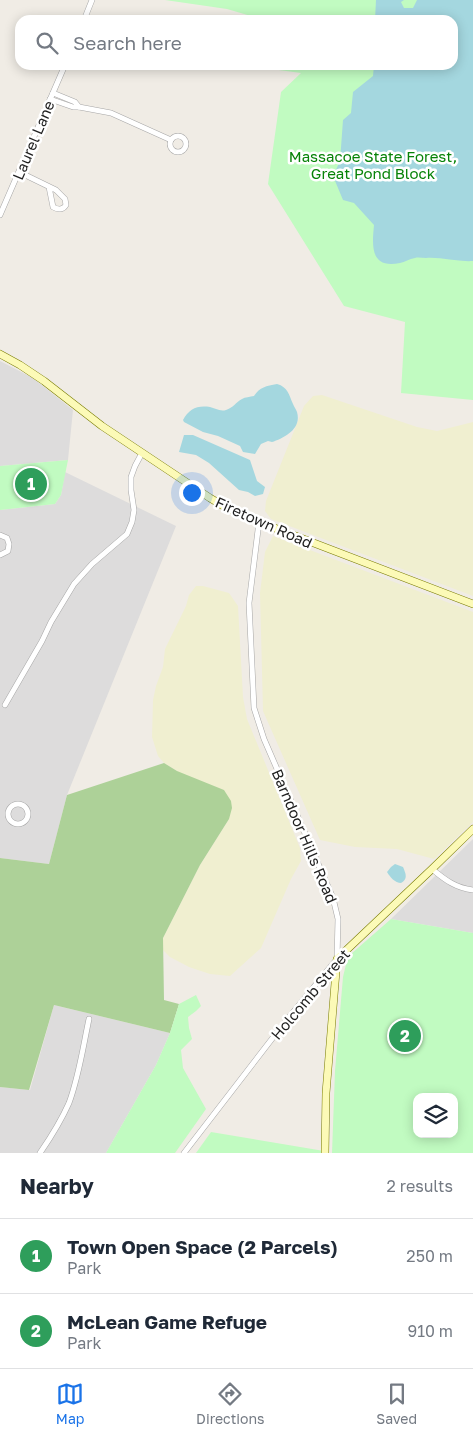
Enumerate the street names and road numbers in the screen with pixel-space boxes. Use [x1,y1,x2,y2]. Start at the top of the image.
street label: Laurel Lane [8,97,58,182]
street label: Firetown Road [213,493,315,551]
street label: Barndoor Hills Road [269,766,341,906]
street label: Holcomb Street [267,945,353,1043]

